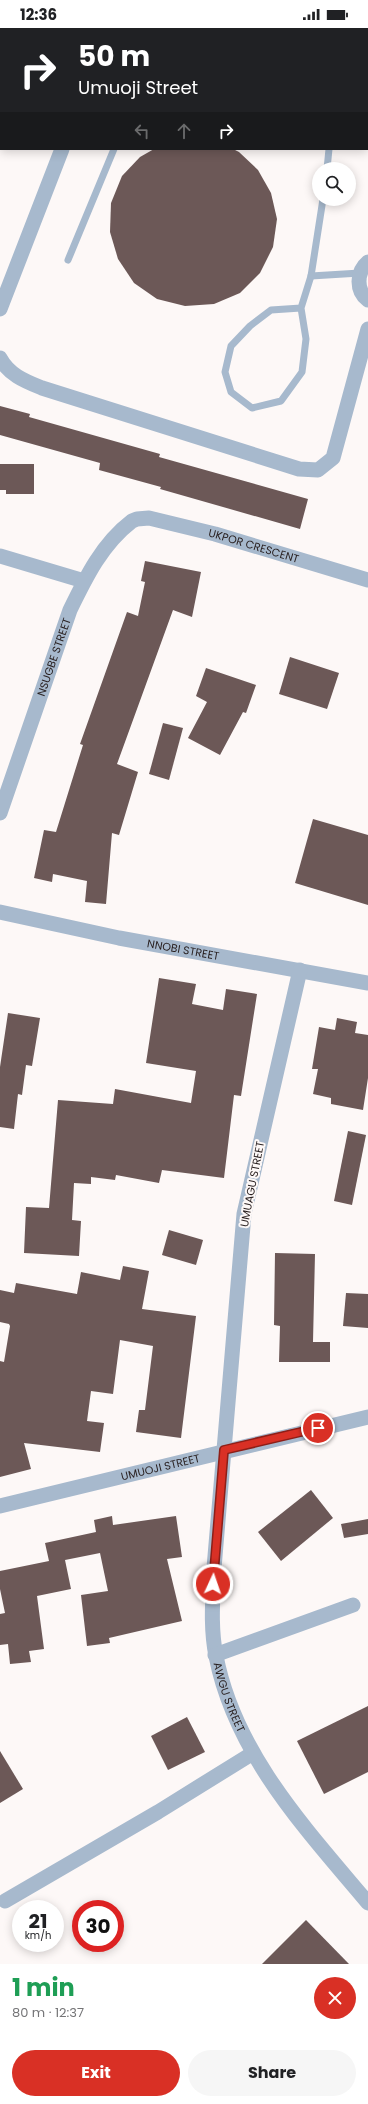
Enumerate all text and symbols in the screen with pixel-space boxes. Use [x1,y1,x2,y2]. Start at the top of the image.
text: 12:36 [20,4,57,25]
text: 50 m [78,37,150,76]
icon: right [12,44,64,96]
text: Umuoji Street [78,75,198,100]
icon: left [131,120,153,142]
icon: ahead [173,120,195,142]
icon: right [215,120,237,142]
map controls [312,162,356,206]
button: search [312,162,356,206]
street label: UKPOR CRESCENT [207,525,301,567]
street label: NSUGBE STREET [33,616,75,698]
street label: NNOBI STREET [146,935,221,964]
street label: UMUAGU STREET [236,1140,268,1228]
pin [301,1411,335,1445]
icon: arrive [307,1417,329,1439]
street label: UMUOJI STREET [119,1450,202,1484]
position arrow [192,1563,234,1605]
street label: AWGU STREET [209,1660,249,1735]
speed limit sign: 30 [72,1900,124,1952]
text: 21 [29,1907,47,1935]
text: km/h [25,1928,51,1943]
text: 1 min [12,1971,75,2004]
button: close [314,1977,356,2019]
text: 80 m · 12:37 [12,2003,84,2022]
button: Exit [12,2050,180,2096]
button: Share [188,2050,356,2096]

